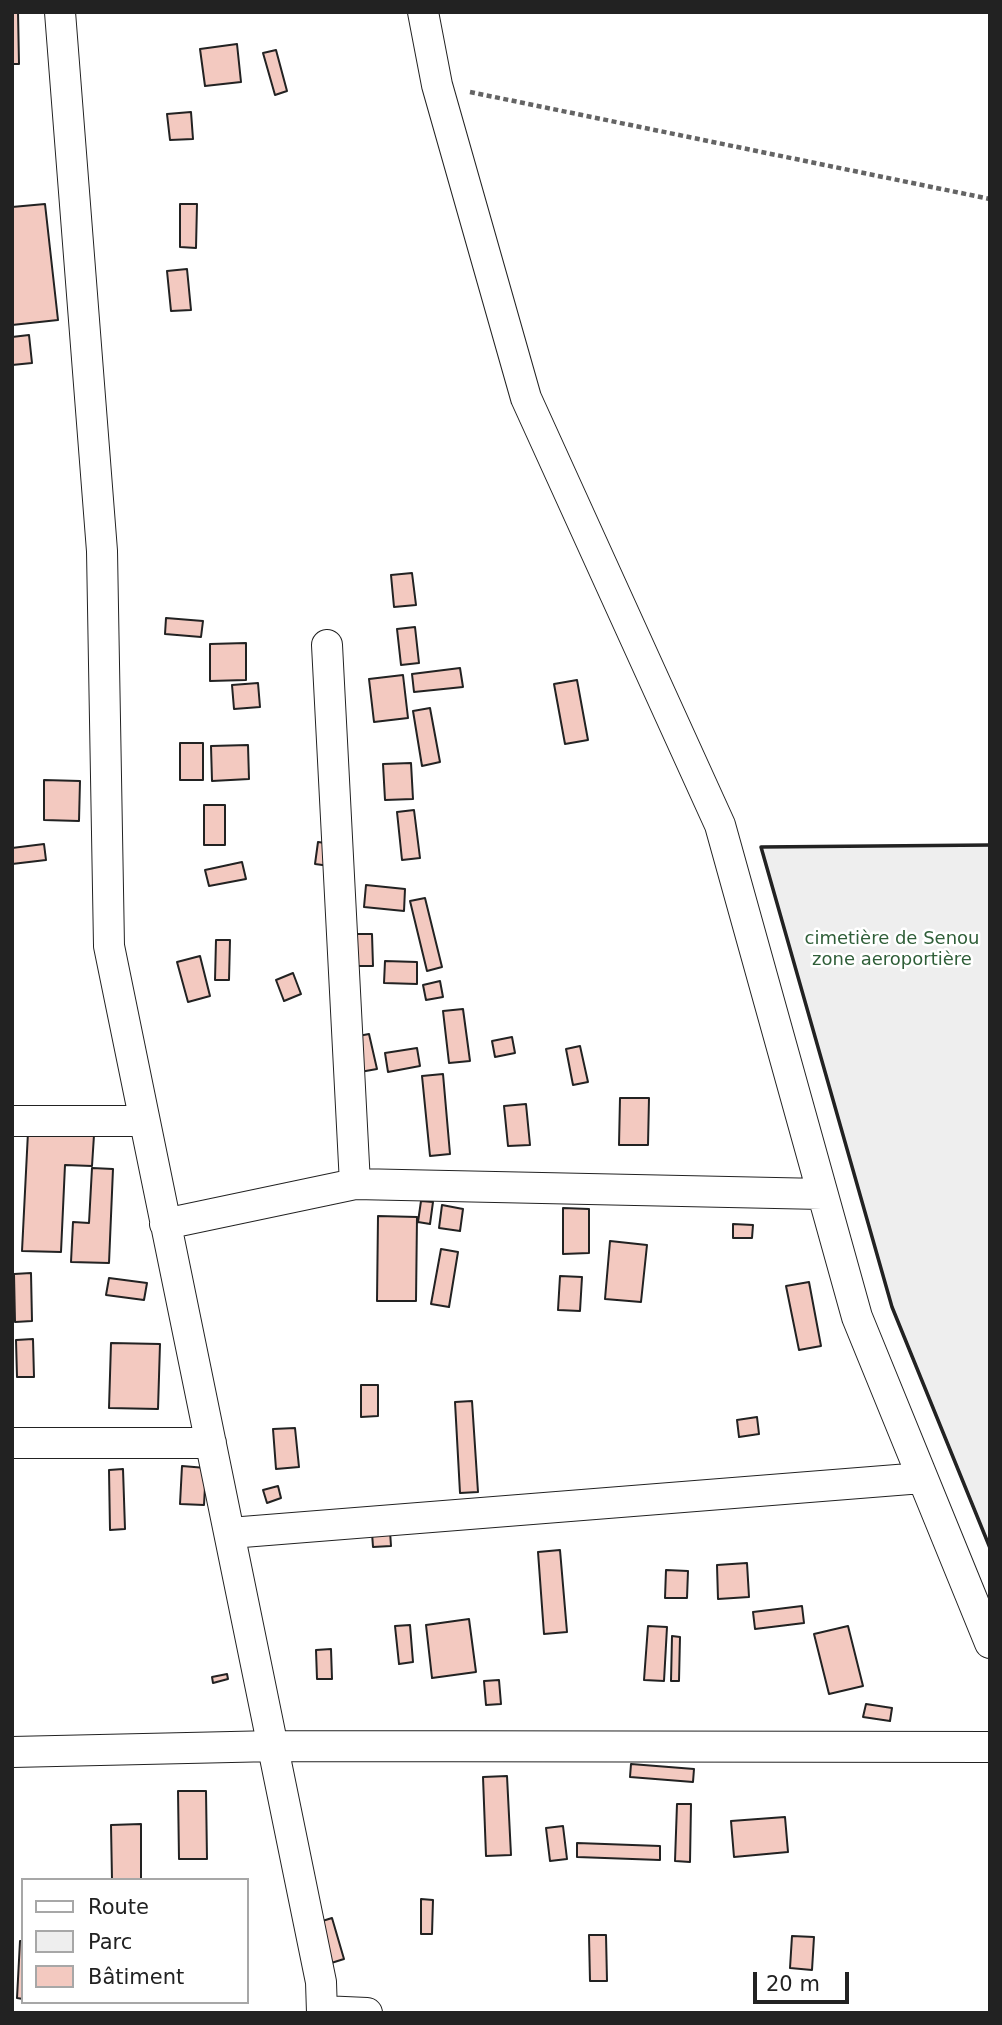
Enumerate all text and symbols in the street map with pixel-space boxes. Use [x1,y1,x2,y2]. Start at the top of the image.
park label: cimetière de Senou zone aeroportière [805,928,979,970]
legend [21,1878,248,2004]
text: Route [88,1895,149,1919]
text: Parc [88,1930,132,1954]
scale bar [757,1958,853,2002]
text: Bâtiment [88,1965,184,1989]
text: 20 m [766,1972,820,1996]

